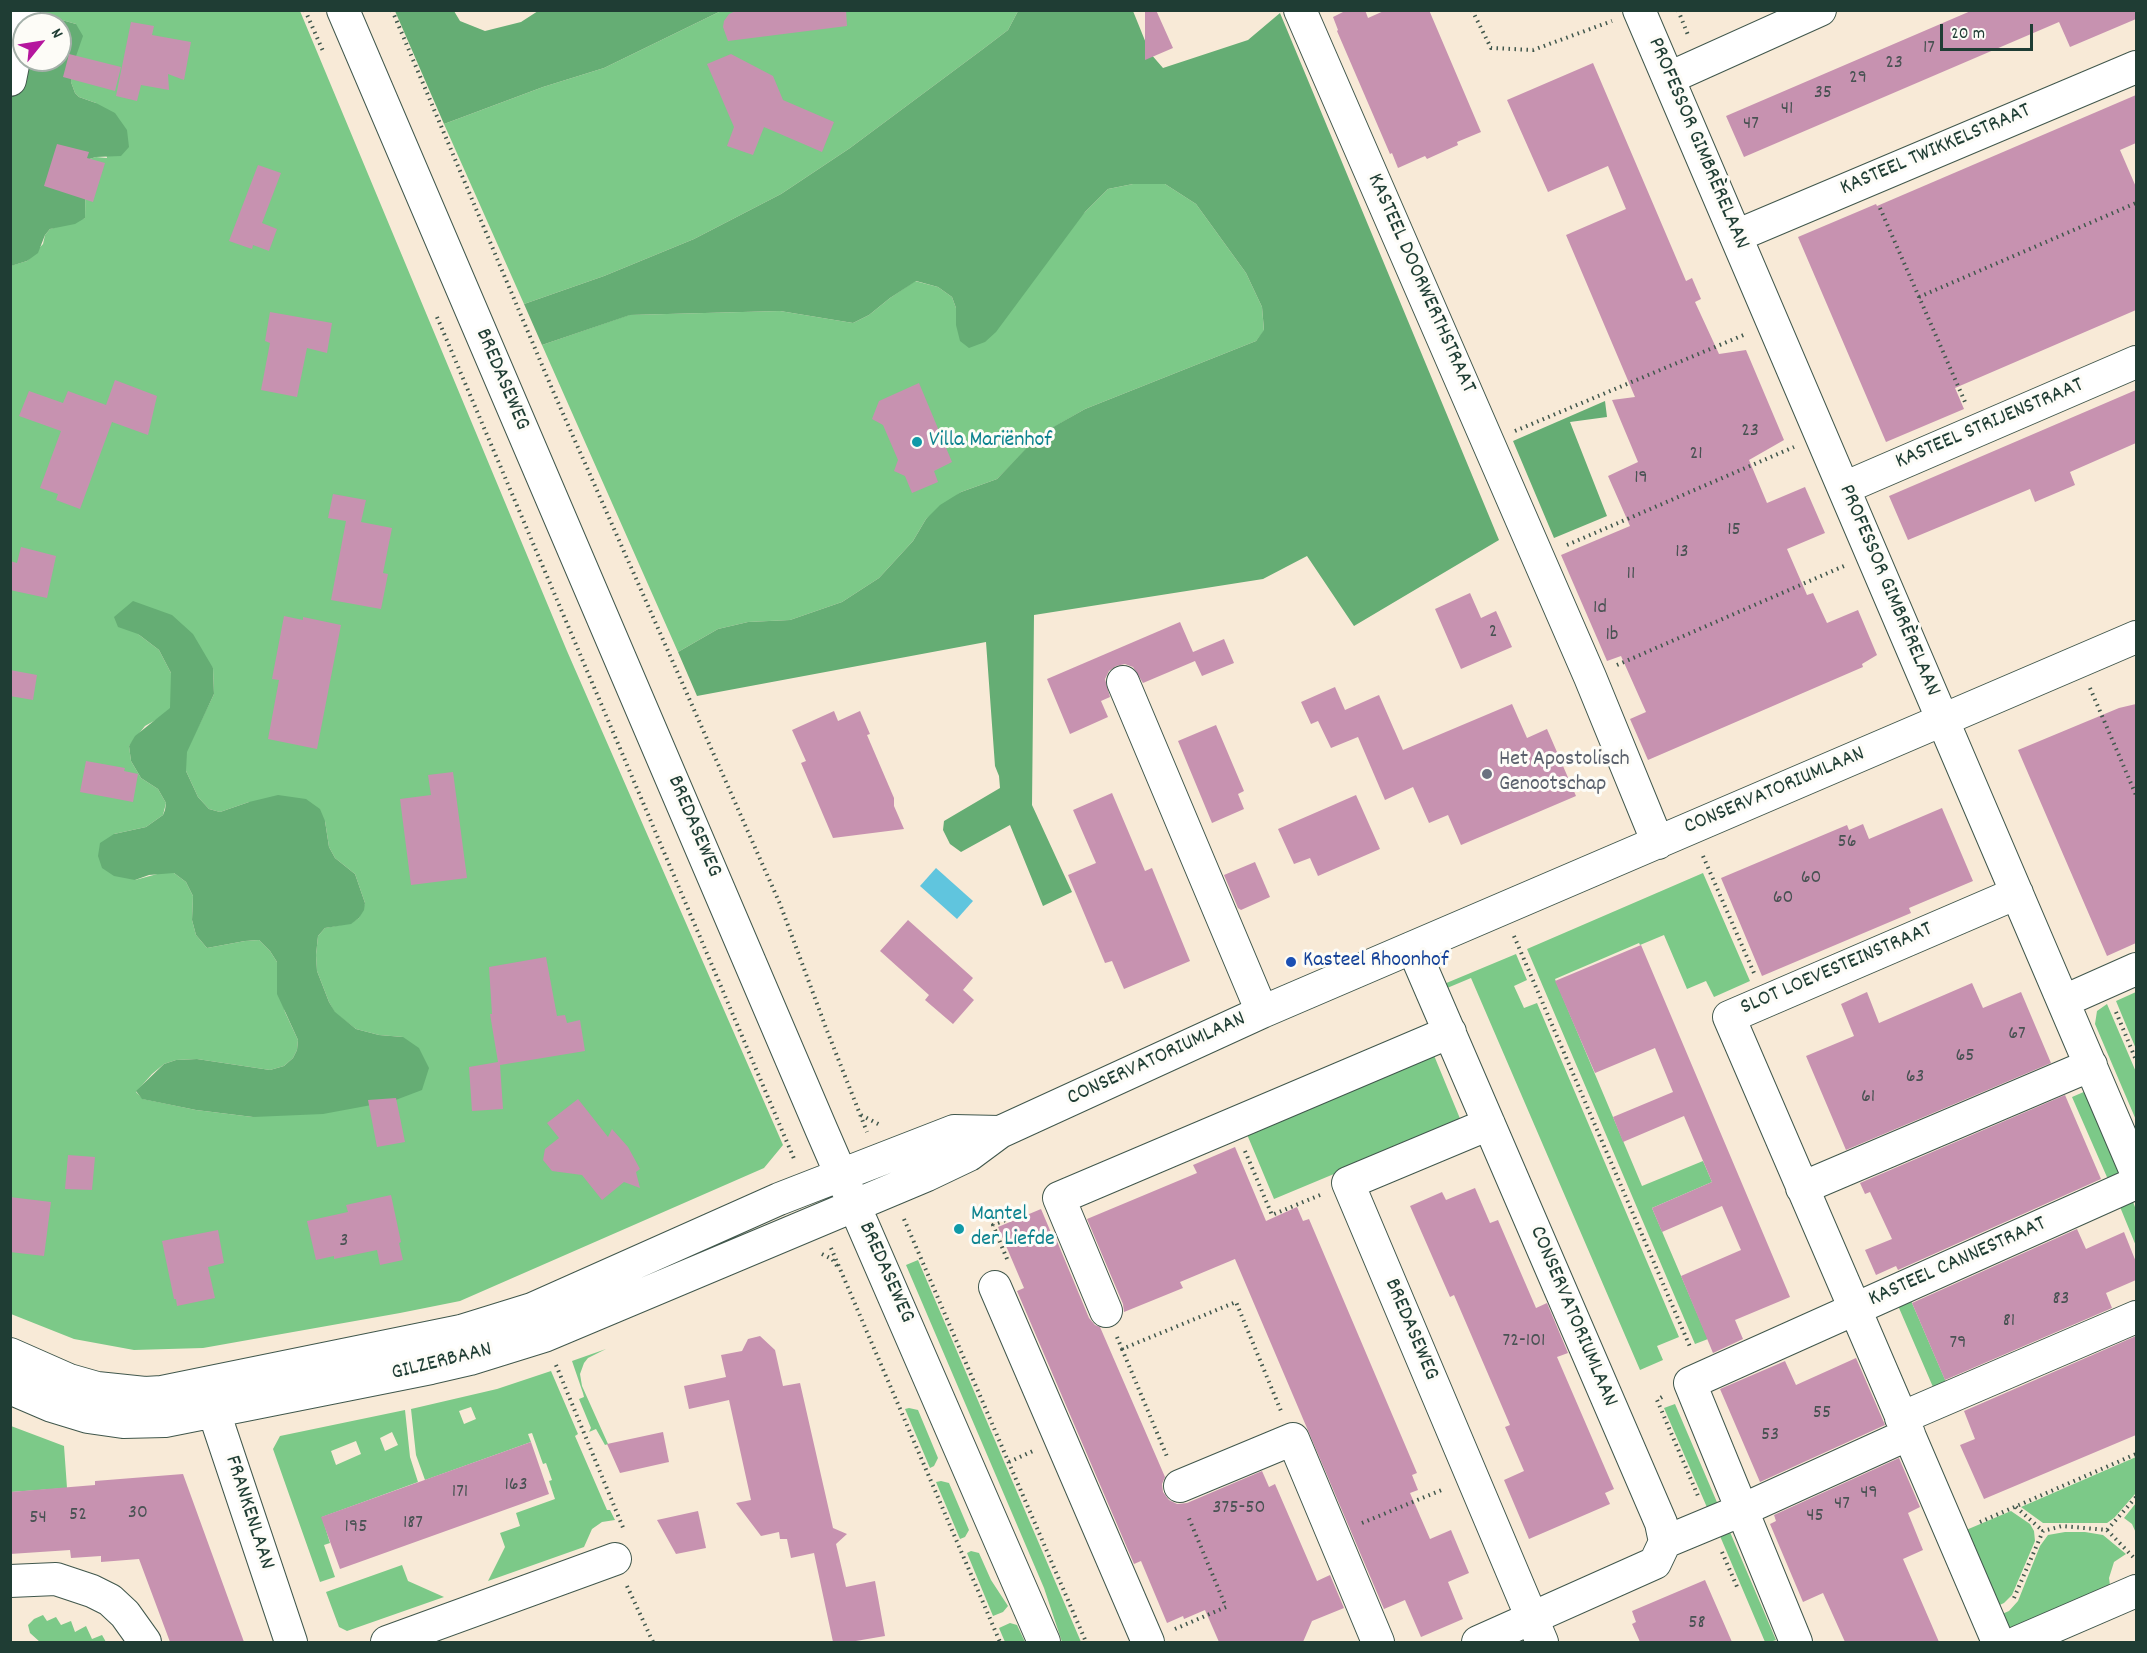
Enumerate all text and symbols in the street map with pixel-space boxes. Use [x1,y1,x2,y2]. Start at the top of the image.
north arrow [12,12,72,72]
scale bar [1943,12,2036,50]
text: 20 m [1951,22,1985,47]
text: N [44,25,68,43]
street label: PROFESSOR GIMBRÈRELAAN [1640,34,1754,254]
house number: 17 [1923,37,1935,61]
house number: 23 [1885,52,1903,76]
house number: 29 [1849,67,1867,91]
house number: 35 [1814,82,1832,106]
house number: 41 [1781,98,1793,122]
street label: KASTEEL TWIKKELSTRAAT [1837,99,2035,203]
house number: 47 [1743,113,1759,137]
street label: KASTEEL DOORWERTHSTRAAT [1360,170,1480,398]
street label: BREDASEWEG [468,325,534,435]
street label: KASTEEL STRIJENSTRAAT [1892,373,2088,477]
house number: 23 [1741,420,1759,444]
place label: Villa Mariënhof [929,429,1052,455]
marker: Villa Mariënhof [910,435,924,449]
house number: 21 [1689,443,1703,467]
house number: 19 [1634,467,1648,491]
street label: PROFESSOR GIMBRÈRELAAN [1831,481,1945,701]
house number: 15 [1727,519,1741,543]
house number: 13 [1675,541,1689,565]
house number: 11 [1627,563,1635,587]
house number: 1d [1593,597,1607,621]
house number: 2 [1489,621,1497,645]
house number: 1b [1605,624,1619,648]
street label: CONSERVATORIUMLAAN [1681,742,1869,842]
place label: Het Apostolisch Genootschap [1499,748,1630,800]
marker: Het Apostolisch Genootschap [1480,767,1494,781]
street label: BREDASEWEG [660,772,726,882]
house number: 56 [1837,831,1857,855]
house number: 60 [1801,867,1821,891]
house number: 60 [1773,887,1793,911]
street label: SLOT LOEVESTEINSTRAAT [1737,918,1937,1022]
place label: Kasteel Rhoonhof [1303,949,1449,975]
marker: Kasteel Rhoonhof [1284,955,1298,969]
street label: CONSERVATORIUMLAAN [1064,1007,1250,1113]
house number: 67 [2008,1023,2026,1047]
house number: 65 [1955,1045,1975,1069]
house number: 63 [1906,1066,1924,1090]
house number: 61 [1861,1086,1875,1110]
place label: Mantel der Liefde [971,1203,1055,1254]
street label: KASTEEL CANNESTRAAT [1865,1212,2051,1314]
street label: BREDASEWEG [851,1218,919,1328]
marker: Mantel der Liefde [952,1222,966,1236]
street label: CONSERVATORIUMLAAN [1522,1223,1622,1411]
house number: 3 [340,1230,348,1254]
street label: BREDASEWEG [1377,1275,1443,1385]
house number: 83 [2053,1288,2069,1312]
house number: 81 [2003,1310,2015,1334]
house number: 72-101 [1503,1330,1545,1354]
house number: 79 [1950,1332,1966,1356]
street label: GILZERBAAN [389,1338,495,1388]
house number: 55 [1813,1402,1831,1426]
house number: 53 [1761,1424,1779,1448]
street label: FRANKENLAAN [217,1453,279,1573]
house number: 163 [504,1474,528,1498]
house number: 171 [452,1481,468,1505]
house number: 49 [1860,1482,1878,1506]
house number: 47 [1834,1493,1850,1517]
house number: 375-50 [1213,1497,1265,1521]
house number: 30 [128,1502,148,1526]
house number: 52 [69,1504,87,1528]
house number: 45 [1806,1505,1824,1529]
house number: 54 [29,1507,47,1531]
house number: 187 [403,1512,423,1536]
house number: 195 [345,1516,367,1540]
house number: 58 [1688,1612,1706,1636]

